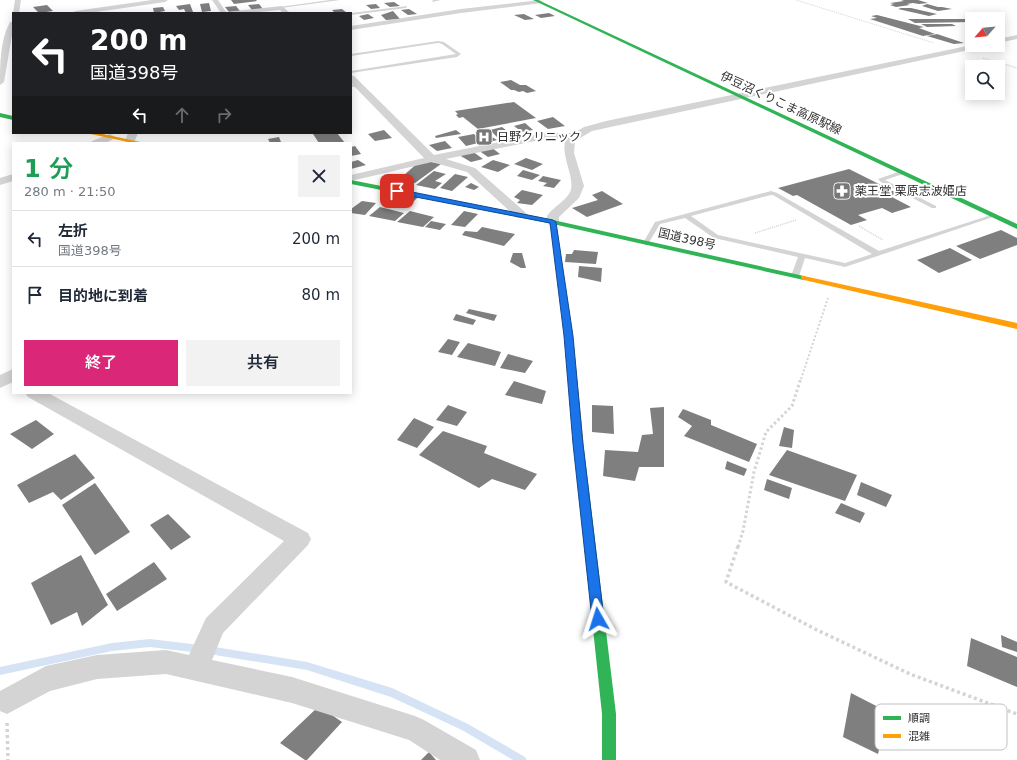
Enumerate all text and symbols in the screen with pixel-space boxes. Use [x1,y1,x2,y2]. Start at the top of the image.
north arrow [965,12,1005,52]
map controls [965,12,1005,100]
text: 200 m [90,24,187,57]
icon: left [24,28,76,80]
button: search [965,60,1005,100]
text: 国道398号 [90,62,178,83]
street label: 伊豆沼くりこま高原駅線 [718,69,844,137]
icon: left [129,104,151,126]
icon: ahead [171,104,193,126]
icon: right [213,104,235,126]
hospital icon: 日野クリニック [474,127,494,147]
place label: 日野クリニック [497,130,581,144]
text: 1 分 [24,155,73,183]
button: close [298,155,340,197]
pin [380,174,414,208]
icon: arrive [386,180,408,202]
pharmacy icon: 薬王堂 栗原志波姫店 [832,181,852,201]
text: 280 m · 21:50 [24,184,115,199]
place label: 薬王堂 栗原志波姫店 [855,184,967,198]
text: 左折 [58,222,88,240]
street label: 国道398号 [657,226,717,252]
icon: left [24,228,46,250]
text: 200 m [292,230,340,248]
text: 国道398号 [58,243,122,258]
icon: arrive [24,284,46,306]
text: 80 m [302,286,340,304]
text: 目的地に到着 [58,287,148,305]
button: 終了 [24,340,178,386]
button: 共有 [186,340,340,386]
position arrow [577,598,619,640]
legend [875,704,1007,750]
text: 順調 [908,712,930,725]
text: 混雑 [908,730,930,743]

